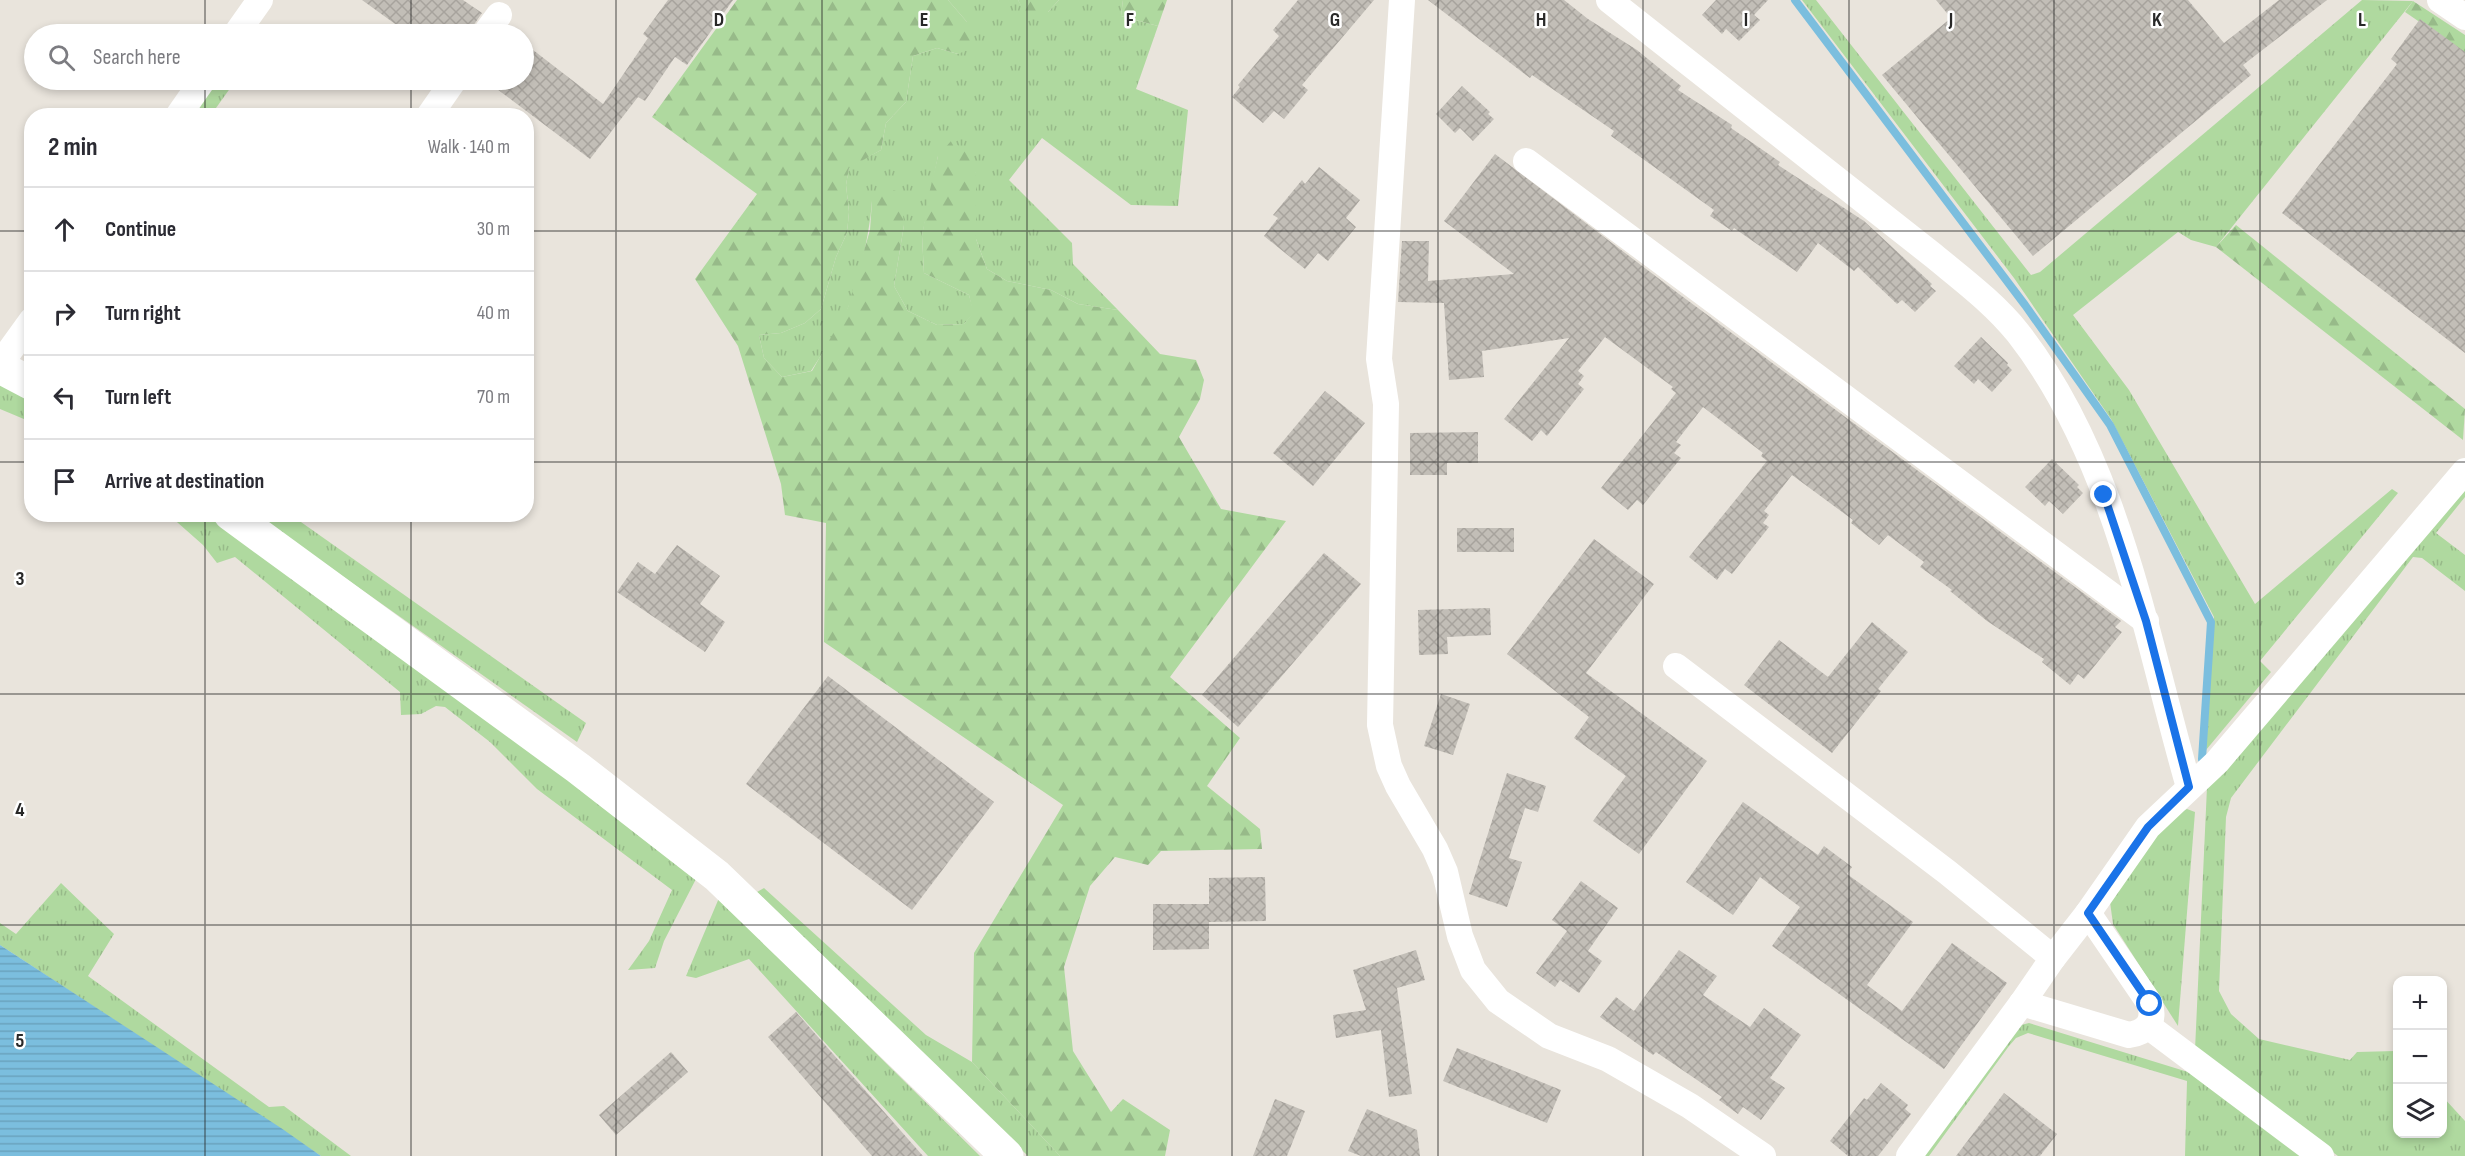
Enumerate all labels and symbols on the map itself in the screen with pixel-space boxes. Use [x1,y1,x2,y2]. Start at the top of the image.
text: D [714,8,724,32]
text: E [920,8,928,32]
text: F [1126,8,1134,32]
text: G [1330,8,1340,32]
text: H [1536,8,1546,32]
text: I [1744,8,1748,32]
text: J [1948,8,1953,32]
text: K [2152,8,2162,32]
text: L [2358,8,2366,32]
route end [2090,481,2116,507]
text: 3 [16,567,25,591]
text: 4 [15,798,25,822]
route start [2136,990,2162,1016]
text: 5 [16,1029,25,1053]

